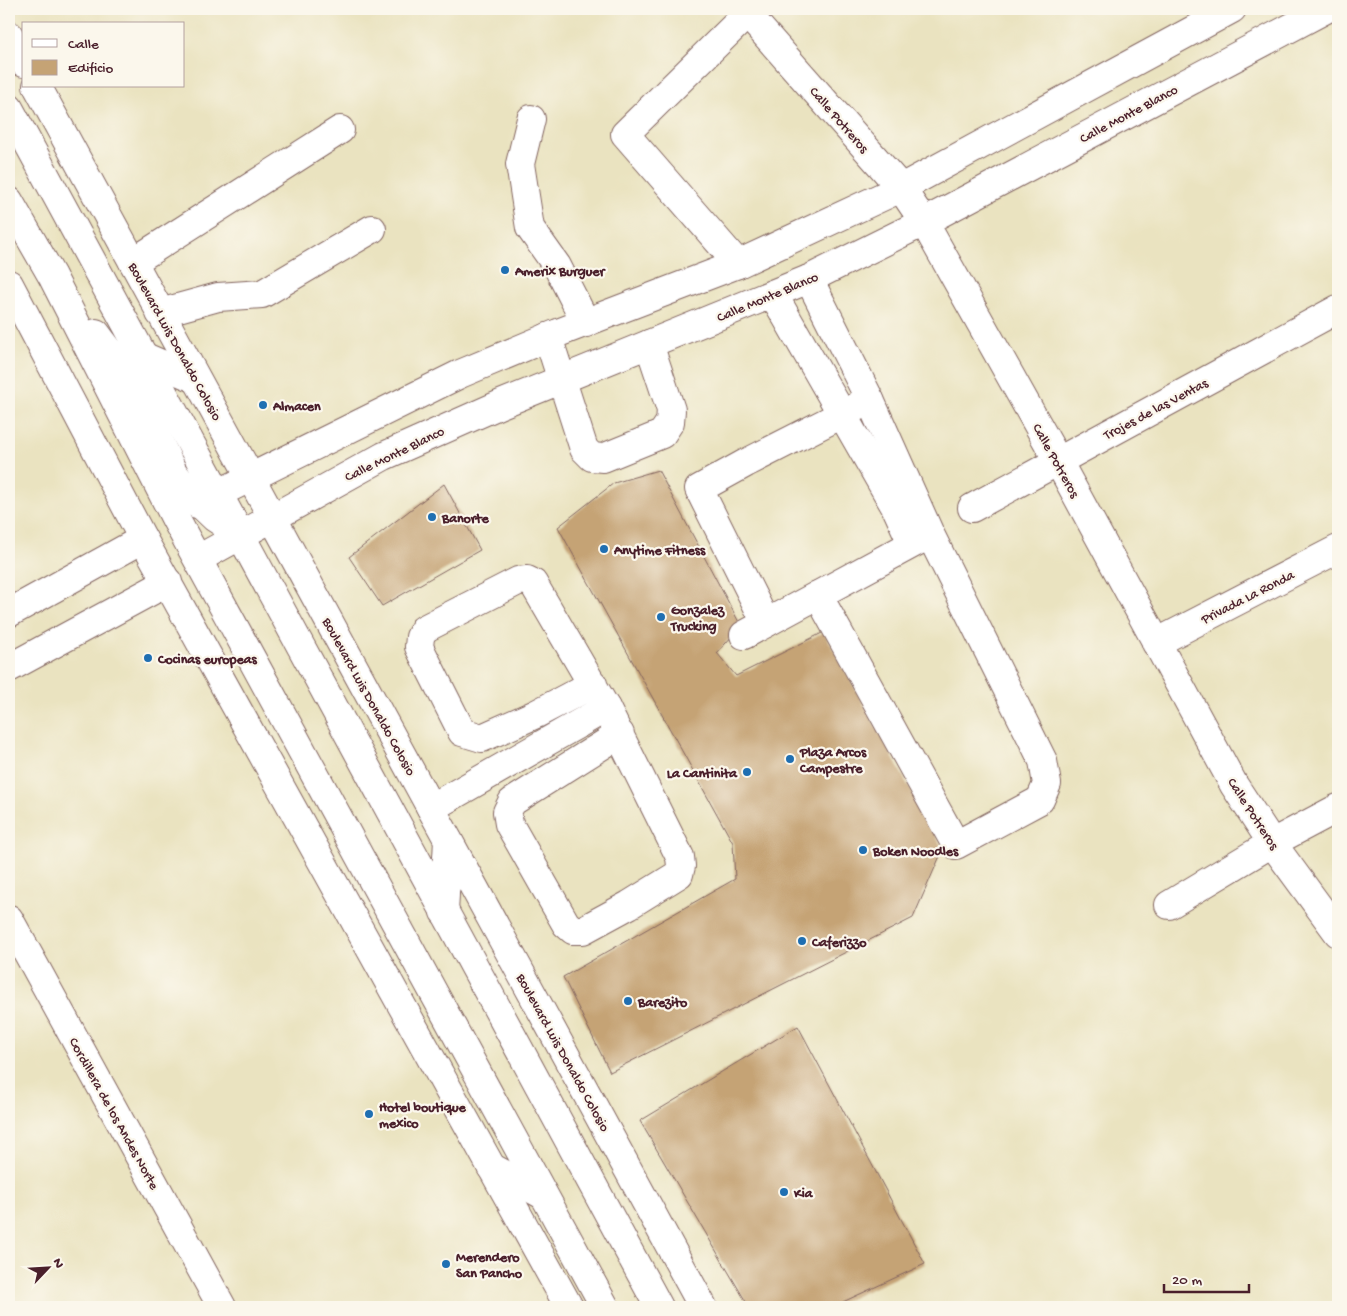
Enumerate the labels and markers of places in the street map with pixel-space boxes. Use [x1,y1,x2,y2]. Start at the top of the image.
marker: Amerix Burguer [499,264,511,276]
place label: Amerix Burguer [514,264,607,281]
marker: Almacen [257,399,269,411]
place label: Almacen [272,399,321,416]
marker: Banorte [426,511,438,523]
place label: Banorte [441,511,490,528]
marker: Anytime Fitness [598,543,610,555]
place label: Anytime Fitness [613,543,706,560]
place label: Gonzalez Trucking [670,603,725,636]
marker: Gonzalez Trucking [655,611,667,623]
marker: Cocinas europeas [142,652,154,664]
place label: Cocinas europeas [157,652,257,669]
place label: Plaza Arcos Campestre [799,745,867,778]
marker: Plaza Arcos Campestre [784,753,796,765]
place label: La Cantinita [667,766,738,783]
marker: La Cantinita [741,766,753,778]
marker: Boken Noodles [857,844,869,856]
place label: Boken Noodles [872,844,959,861]
marker: Caferizzo [796,935,808,947]
place label: Caferizzo [811,935,867,952]
marker: Barezito [622,995,634,1007]
place label: Barezito [637,995,688,1012]
place label: Hotel boutique mexico [379,1100,467,1133]
marker: Hotel boutique mexico [363,1108,375,1120]
marker: Kia [778,1186,790,1198]
place label: Kia [793,1186,814,1203]
place label: Merendero San Pancho [456,1250,523,1283]
marker: Merendero San Pancho [440,1258,452,1270]

